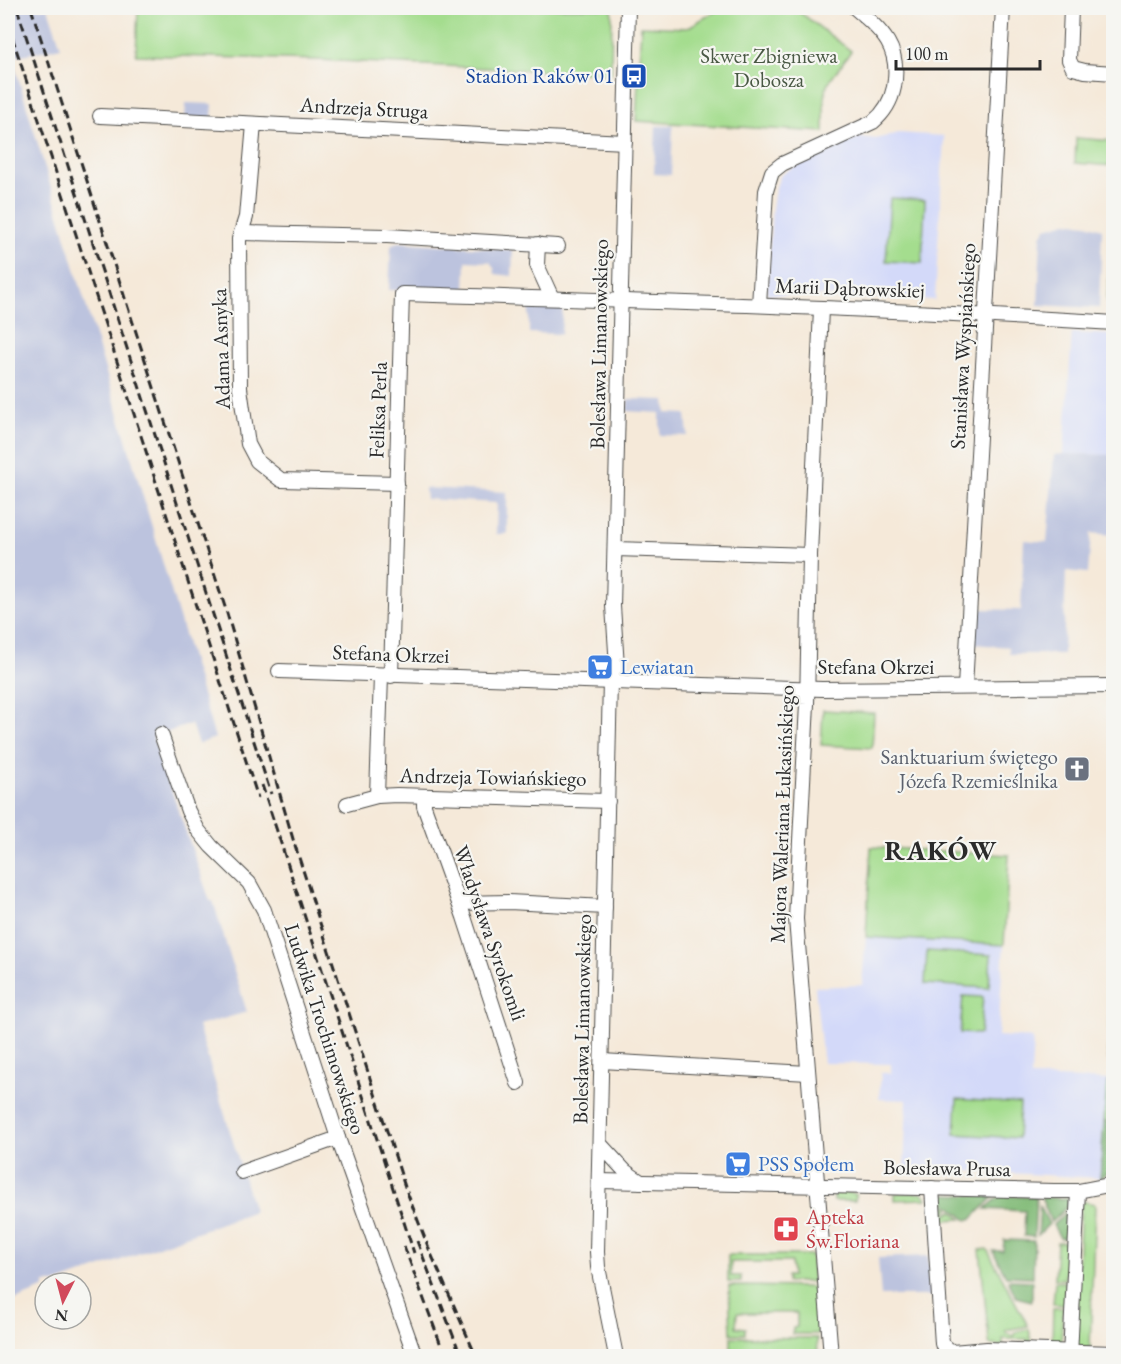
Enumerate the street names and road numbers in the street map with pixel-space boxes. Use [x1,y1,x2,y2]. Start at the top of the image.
street label: Andrzeja Struga [298,91,430,124]
street label: Bolesława Limanowskiego [583,239,614,449]
street label: Stanisława Wyspiańskiego [944,242,981,450]
street label: Marii Dąbrowskiej [775,271,925,304]
street label: Adama Asnyka [205,287,236,411]
street label: Feliksa Perla [362,360,393,459]
street label: Stefana Okrzei [332,638,450,669]
street label: Stefana Okrzei [818,653,934,680]
street label: Majora Waleriana Łukasińskiego [763,684,800,944]
street label: Andrzeja Towiańskiego [398,761,587,792]
street label: Władysława Syrokomli [448,842,533,1024]
street label: Bolesława Limanowskiego [566,914,597,1124]
street label: Ludwika Trochimowskiego [279,920,372,1138]
street label: Bolesława Prusa [883,1153,1012,1182]

